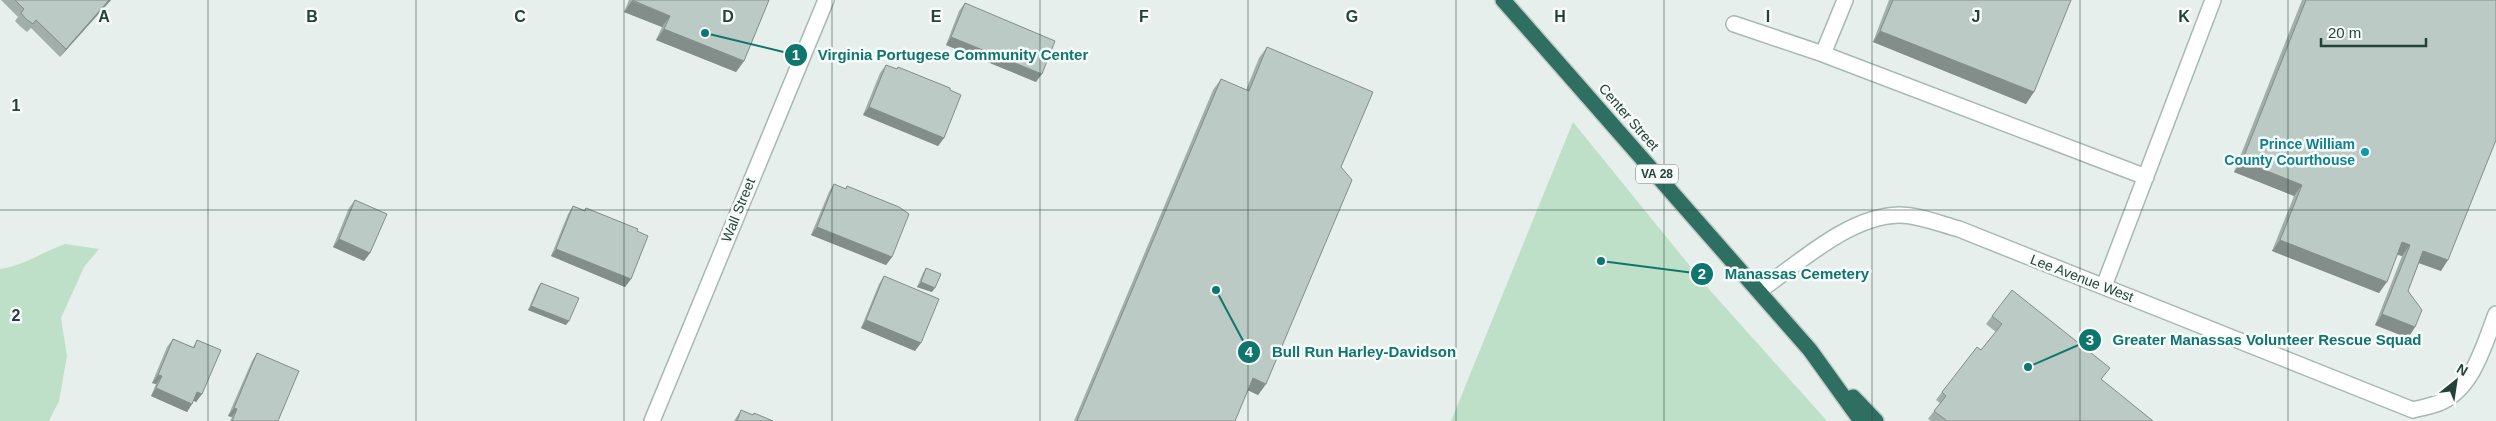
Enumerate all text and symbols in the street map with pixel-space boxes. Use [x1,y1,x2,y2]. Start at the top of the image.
text: A [98,8,110,25]
text: B [306,8,318,25]
text: C [514,8,526,25]
text: D [722,8,734,25]
text: E [931,8,942,25]
text: F [1139,8,1149,25]
text: G [1346,8,1358,25]
text: H [1554,8,1566,25]
text: I [1766,8,1770,25]
text: J [1972,8,1980,25]
text: K [2178,8,2190,25]
scale bar [2321,15,2426,47]
text: 20 m [2328,24,2361,41]
callout: Virginia Portugese Community Center [783,40,1099,70]
text: 1 [792,46,800,63]
text: Virginia Portugese Community Center [818,46,1088,63]
street label: Center Street [1596,80,1662,154]
text: 1 [12,97,21,114]
place label: Prince William County Courthouse [2224,136,2355,168]
marker: Prince William County Courthouse [2359,146,2371,158]
road number: VA 28 [1636,164,1678,183]
street label: Wall Street [718,175,758,244]
street label: Lee Avenue West [2028,251,2136,305]
callout: Manassas Cemetery [1690,259,1879,289]
text: 2 [1698,265,1706,282]
text: Manassas Cemetery [1725,265,1870,282]
text: 2 [12,307,21,324]
callout: Greater Manassas Volunteer Rescue Squad [2077,325,2431,355]
text: 3 [2086,331,2094,348]
text: Greater Manassas Volunteer Rescue Squad [2112,331,2422,348]
callout: Bull Run Harley-Davidson [1236,337,1466,367]
text: 4 [1245,343,1254,360]
text: Bull Run Harley-Davidson [1272,343,1456,360]
north arrow [2431,356,2481,406]
text: N [2454,360,2471,379]

